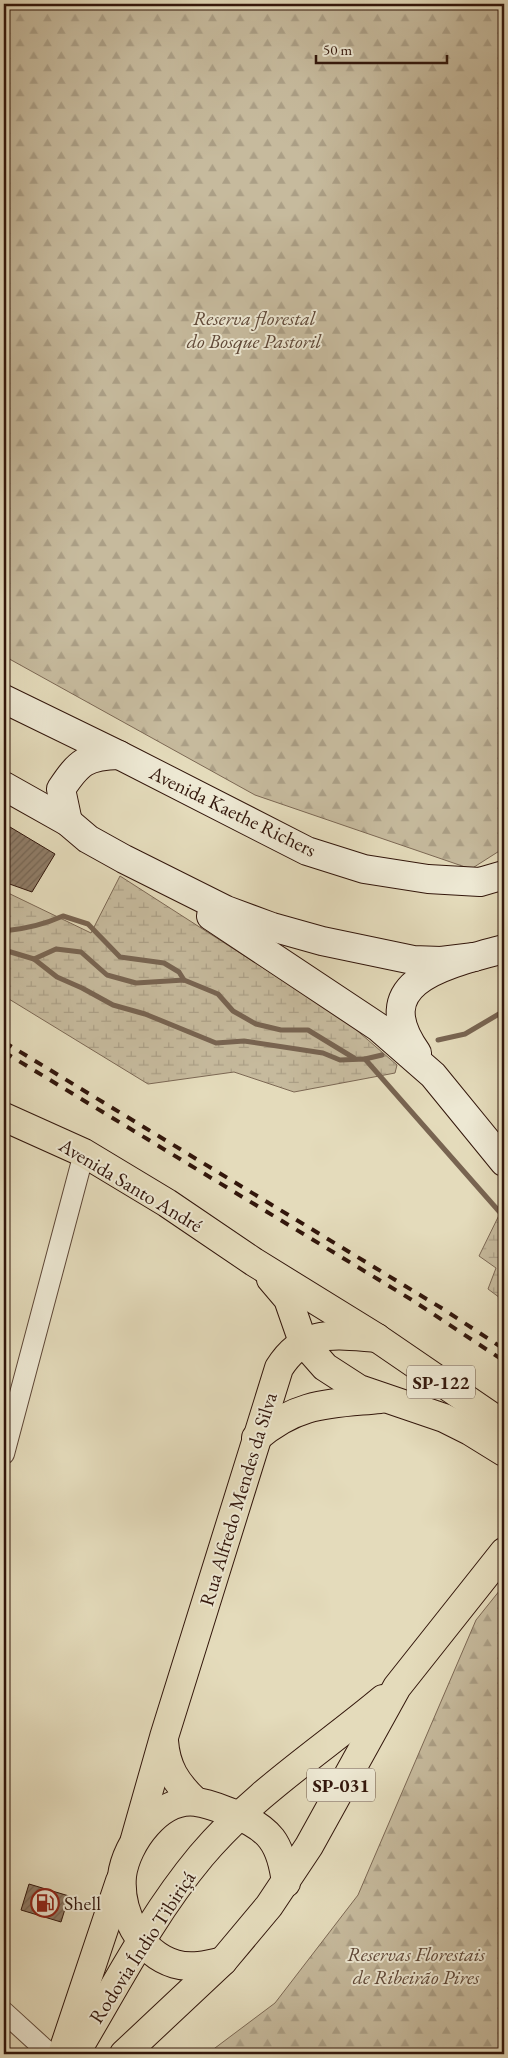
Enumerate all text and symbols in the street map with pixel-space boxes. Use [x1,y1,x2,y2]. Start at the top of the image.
scale bar [316,32,447,64]
text: 50 m [323,40,352,59]
park label: Reserva florestal do Bosque Pastoril [187,305,322,355]
street label: Avenida Kaethe Richers [144,759,321,863]
street label: Avenida Santo André [54,1131,208,1238]
road number: SP-122 [407,1365,475,1398]
street label: Rua Alfredo Mendes da Silva [193,1389,283,1609]
road number: SP-031 [307,1768,375,1802]
street label: Rodovia Índio Tibiriçá [83,1866,201,2028]
fuel station icon: Shell [30,1888,60,1918]
place label: Shell [64,1890,101,1916]
park label: Reservas Florestais de Ribeirão Pires [347,1941,486,1990]

